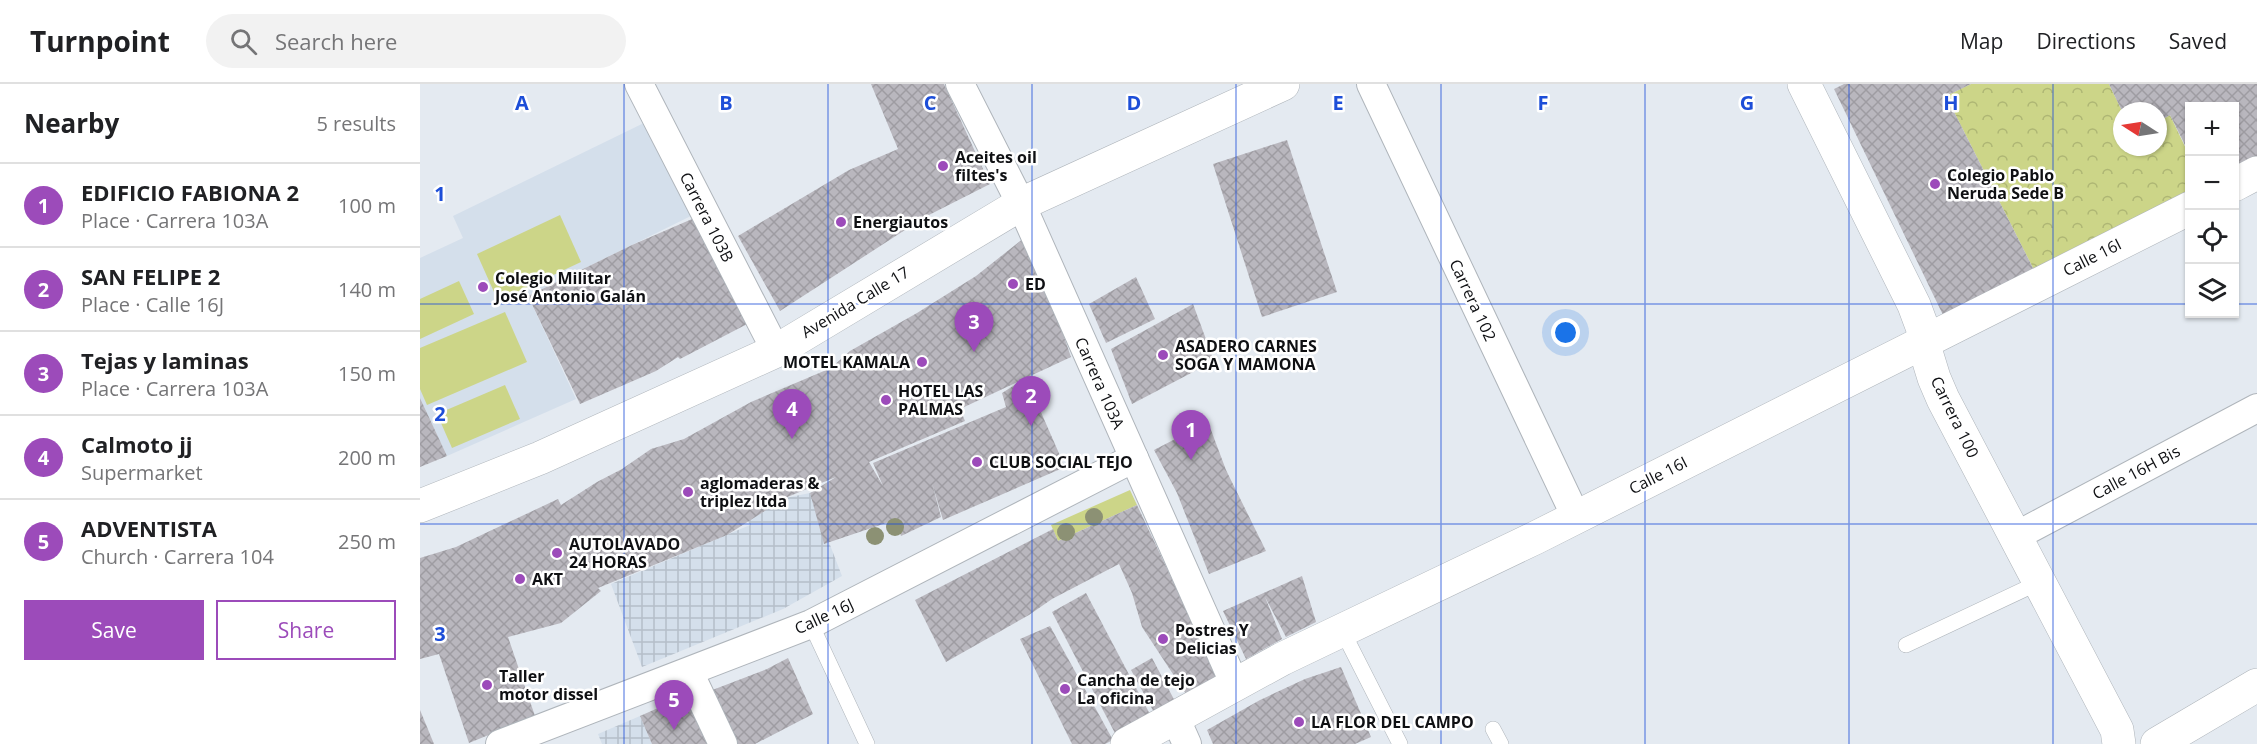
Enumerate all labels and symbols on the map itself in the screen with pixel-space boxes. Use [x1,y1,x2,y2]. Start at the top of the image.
text: A [515,89,529,116]
text: B [719,89,733,116]
text: C [924,89,937,116]
text: D [1127,89,1141,116]
text: E [1332,89,1344,116]
text: F [1538,89,1548,116]
text: G [1740,89,1754,116]
text: H [1943,89,1959,116]
north arrow [2113,102,2167,156]
place label: Aceites oil filtes's [955,146,1037,186]
marker: Aceites oil filtes's [936,159,950,173]
place label: Colegio Pablo Neruda Sede B [1947,164,2064,204]
street label: Carrera 103B [675,168,739,266]
marker: Colegio Pablo Neruda Sede B [1928,177,1942,191]
text: 1 [434,180,446,207]
place label: Energiautos [853,211,948,233]
marker: Energiautos [834,215,848,229]
street label: Calle 16I [2059,233,2125,281]
street label: Carrera 102 [1444,255,1502,345]
street label: Avenida Calle 17 [797,261,913,343]
place label: Colegio Militar José Antonio Galán [493,267,646,307]
place label: ED [1025,273,1046,295]
marker: ED [1006,277,1020,291]
marker: Colegio Militar José Antonio Galán [476,280,490,294]
pin: 3 [954,302,994,352]
your location [1551,318,1580,347]
street label: Carrera 103A [1070,334,1130,433]
place label: ASADERO CARNES SOGA Y MAMONA [1175,335,1317,375]
marker: ASADERO CARNES SOGA Y MAMONA [1156,348,1170,362]
place label: MOTEL KAMALA [783,351,911,373]
marker: MOTEL KAMALA [915,355,929,369]
street label: Carrera 100 [1926,373,1984,461]
pin: 2 [1012,376,1050,426]
place label: HOTEL LAS PALMAS [898,380,983,420]
pin: 4 [772,390,812,439]
marker: HOTEL LAS PALMAS [879,393,893,407]
text: 2 [434,400,446,427]
pin: 1 [1172,410,1210,460]
street label: Calle 16H Bis [2088,440,2184,504]
place label: CLUB SOCIAL TEJO [989,451,1133,473]
street label: Calle 16I [1625,451,1691,499]
marker: CLUB SOCIAL TEJO [970,455,984,469]
place label: aglomaderas & triplez ltda [700,472,819,512]
marker: aglomaderas & triplez ltda [681,485,695,499]
place label: AUTOLAVADO 24 HORAS [569,533,680,573]
marker: AUTOLAVADO 24 HORAS [550,546,564,560]
place label: AKT [532,568,563,590]
marker: AKT [513,572,527,586]
street label: Calle 16J [791,593,857,639]
place label: Postres Y Delicias [1175,619,1249,659]
text: 3 [434,620,446,647]
marker: Postres Y Delicias [1156,632,1170,646]
place label: Taller motor dissel [499,665,598,705]
place label: Cancha de tejo La oficina [1077,669,1195,709]
marker: Taller motor dissel [480,678,494,692]
pin: 5 [654,680,694,730]
marker: Cancha de tejo La oficina [1058,682,1072,696]
place label: LA FLOR DEL CAMPO [1311,711,1474,733]
marker: LA FLOR DEL CAMPO [1292,715,1306,729]

